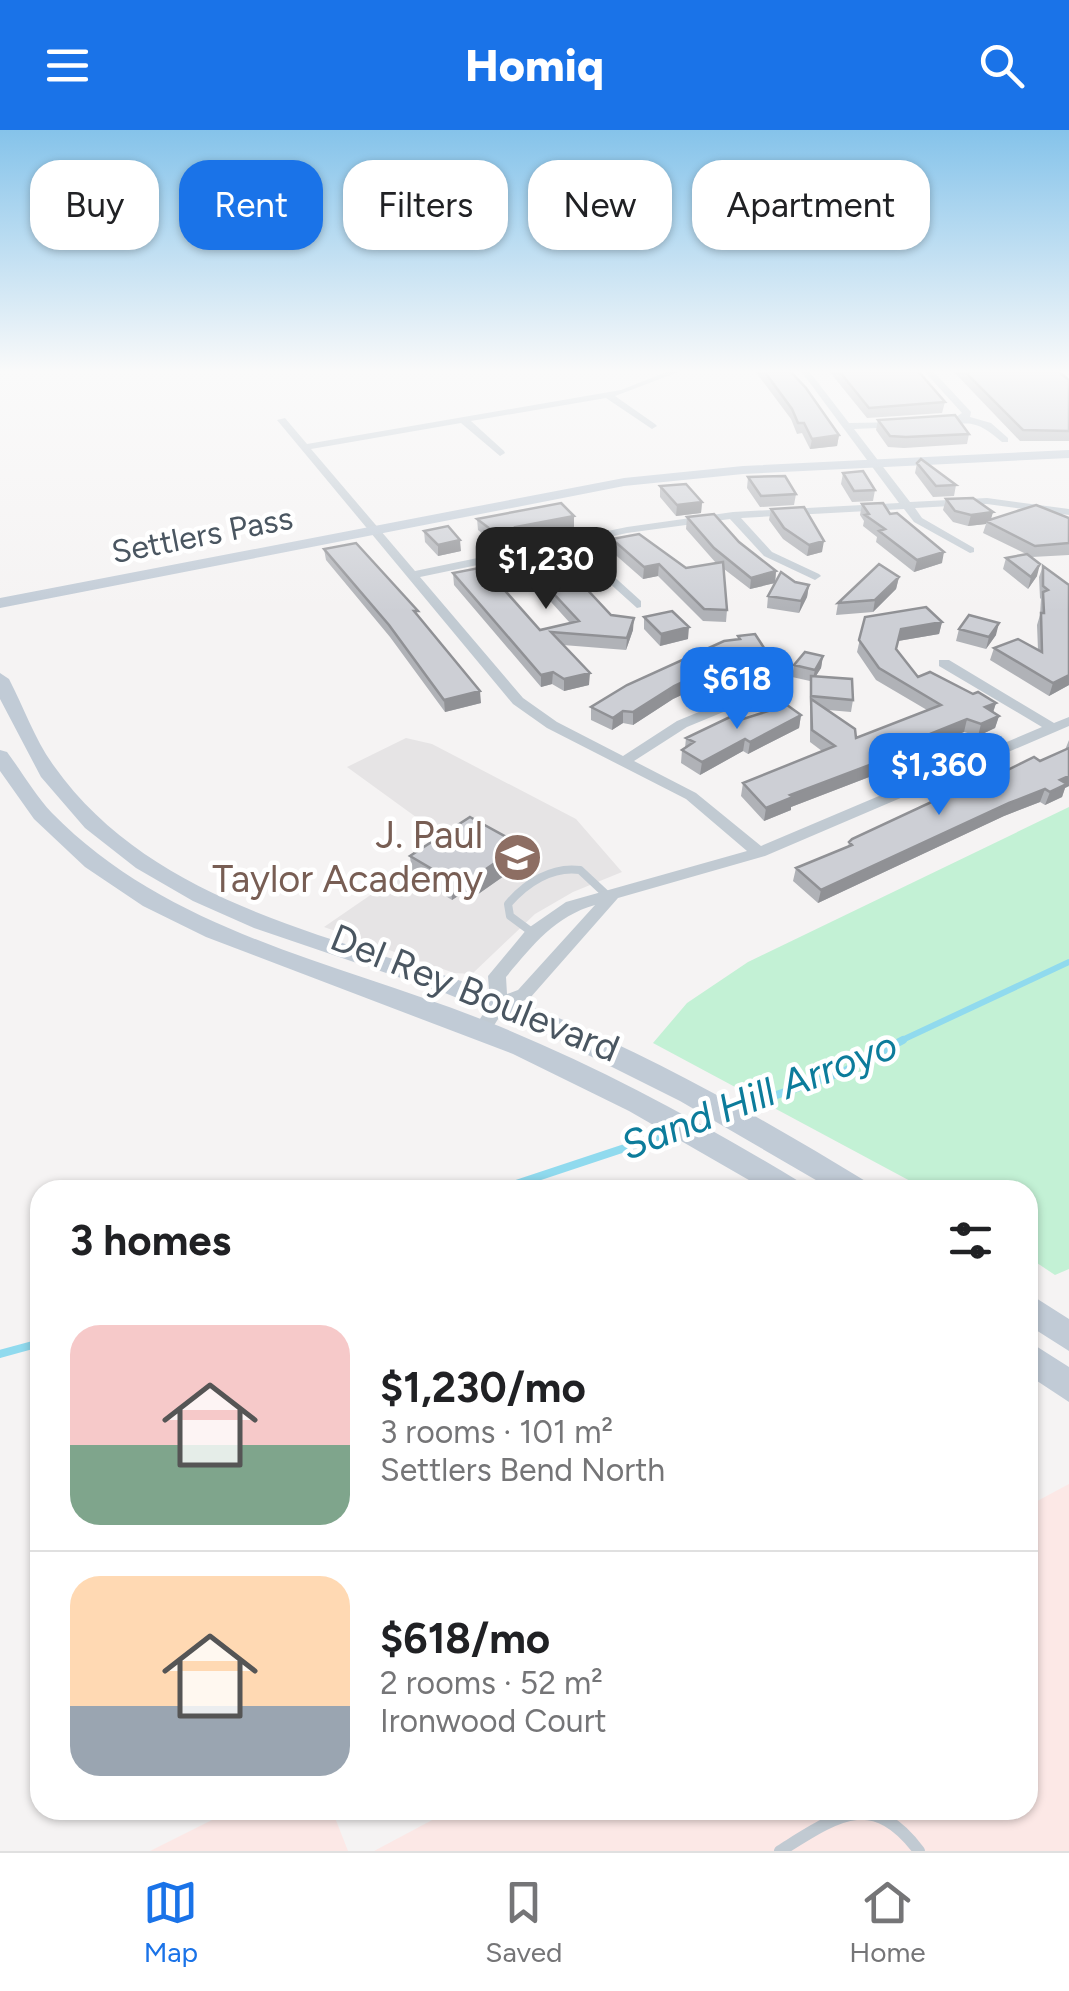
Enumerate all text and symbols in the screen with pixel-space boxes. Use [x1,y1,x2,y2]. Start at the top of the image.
icon: menu [40,38,95,93]
text: Homiq [465,38,604,92]
icon: search [974,38,1029,93]
chip: Buy [30,160,159,250]
chip: Rent [179,160,323,250]
chip: Filters [343,160,508,250]
chip: New [528,160,672,250]
chip: Apartment [692,160,930,250]
street label: Settlers Pass [108,499,296,571]
pin: $1,230 [465,527,627,612]
text: $1,230 [498,540,594,578]
pin: $618 [678,647,796,732]
text: $618 [702,660,772,698]
pin: $1,360 [858,733,1020,818]
text: $1,360 [891,746,987,784]
place label: J. Paul Taylor Academy [212,812,483,902]
school or university icon: J. Paul Taylor Academy [492,831,544,883]
street label: Del Rey Boulevard [324,914,626,1072]
water label: Sand Hill Arroyo [614,1020,904,1170]
icon: filters [943,1213,998,1268]
text: 3 homes [70,1215,231,1266]
text: $1,230/mo [380,1362,586,1413]
icon: home [150,1365,270,1485]
text: 3 rooms · 101 m² [380,1413,613,1451]
text: Settlers Bend North [380,1451,665,1489]
text: $618/mo [380,1613,550,1664]
icon: home [150,1616,270,1736]
text: 2 rooms · 52 m² [380,1664,603,1702]
text: Ironwood Court [380,1702,607,1740]
tab: Map [143,1875,198,1969]
tab: Saved [485,1875,562,1969]
tab: Home [849,1875,926,1969]

